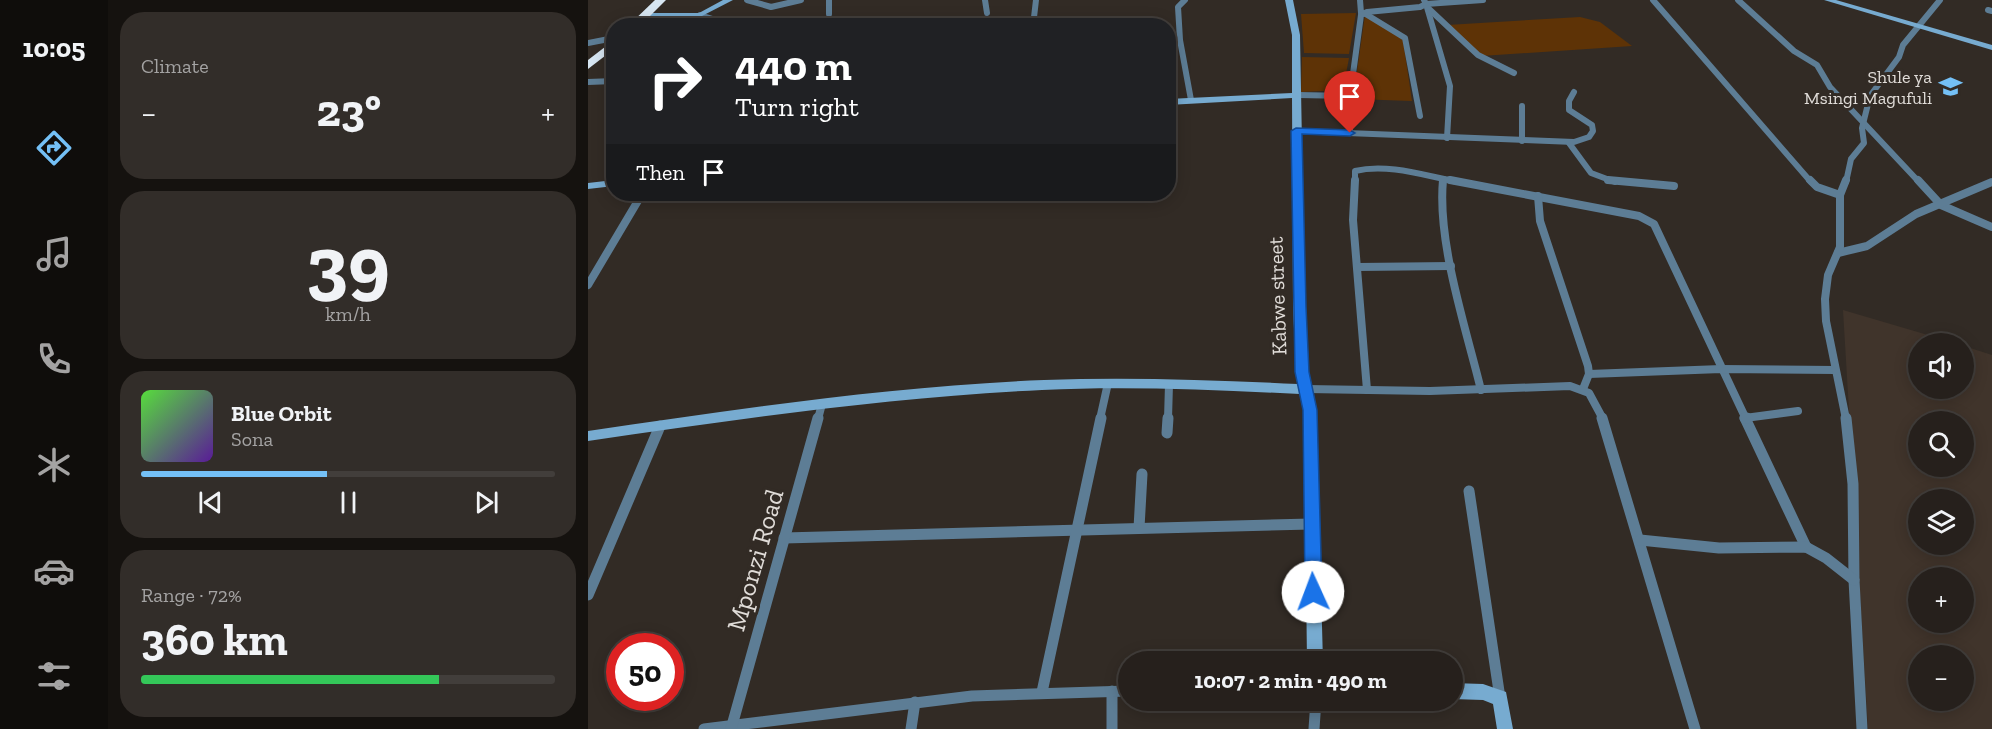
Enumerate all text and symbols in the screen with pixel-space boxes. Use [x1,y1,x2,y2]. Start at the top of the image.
text: 10:05 [23,32,85,64]
text: 440 m [735,40,852,91]
icon: right [636,42,714,120]
text: Climate [141,54,209,78]
place label: Shule ya Msingi Magufuli [1804,66,1932,109]
pin [1324,71,1375,133]
school or university icon: Shule ya Msingi Magufuli [1937,74,1963,100]
icon: arrive [1333,80,1366,113]
text: 23° [317,84,381,138]
text: Turn right [735,91,859,123]
text: − [141,93,156,132]
text: + [541,93,555,132]
icon: directions [33,127,75,169]
icon: arrive [697,156,730,189]
text: Then [636,159,685,186]
text: 39 [306,216,390,310]
icon: music [33,233,75,275]
street label: Kabwe street [1262,236,1292,356]
text: km/h [325,302,371,326]
map controls [1908,333,1974,711]
button: sound [1908,333,1974,399]
icon: phone [33,338,75,380]
text: Blue Orbit [231,400,331,427]
button: search [1908,411,1974,477]
text: Sona [231,427,273,451]
icon: climate [33,444,75,486]
street label: Mponzi Road [719,485,791,635]
icon: previous [194,486,227,519]
icon: pause [332,486,365,519]
icon: next [470,486,503,519]
button: layers [1908,489,1974,555]
icon: car [33,550,75,592]
position arrow [1281,560,1345,624]
button: + [1908,567,1974,633]
text: Range · 72% [141,583,242,607]
text: 360 km [141,613,288,667]
speed limit sign: 50 [606,633,684,711]
button: − [1908,645,1974,711]
icon: filters [33,655,75,697]
text: 10:07 · 2 min · 490 m [1194,667,1387,694]

